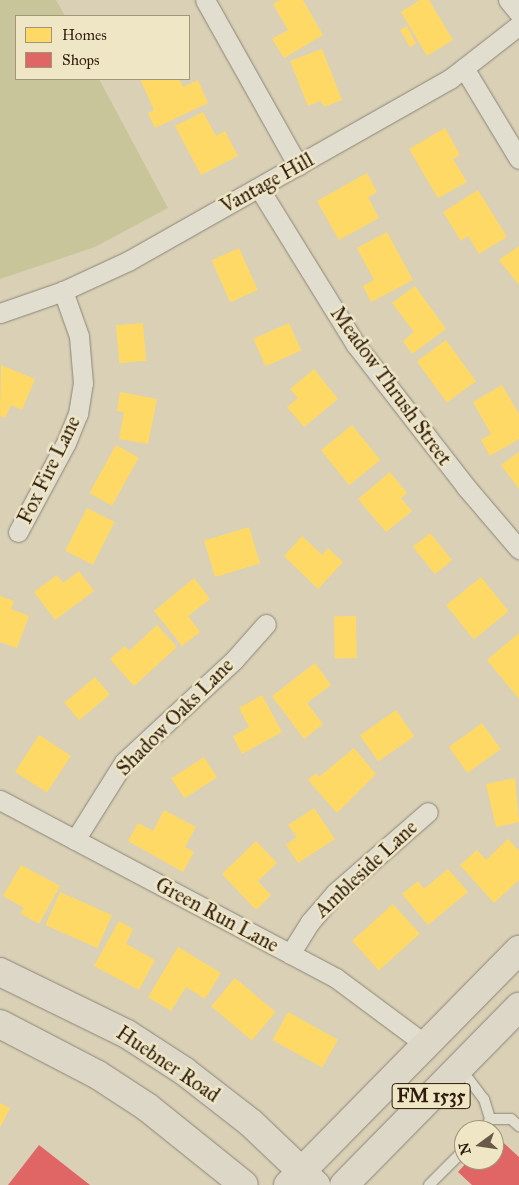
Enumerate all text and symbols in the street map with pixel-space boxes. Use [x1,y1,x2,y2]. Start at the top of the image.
legend [15,15,190,80]
text: Homes [62,26,107,44]
text: Shops [62,51,100,69]
street label: Vantage Hill [216,148,318,218]
street label: Meadow Thrush Street [325,302,457,470]
street label: Fox Fire Lane [13,412,85,528]
street label: Shadow Oaks Lane [111,653,239,781]
street label: Ambleside Lane [310,815,422,923]
street label: Green Run Lane [151,873,283,957]
street label: Huebner Road [112,1021,224,1107]
road number: FM 1535 [391,1080,471,1112]
north arrow [454,1120,504,1170]
text: N [455,1141,475,1156]

